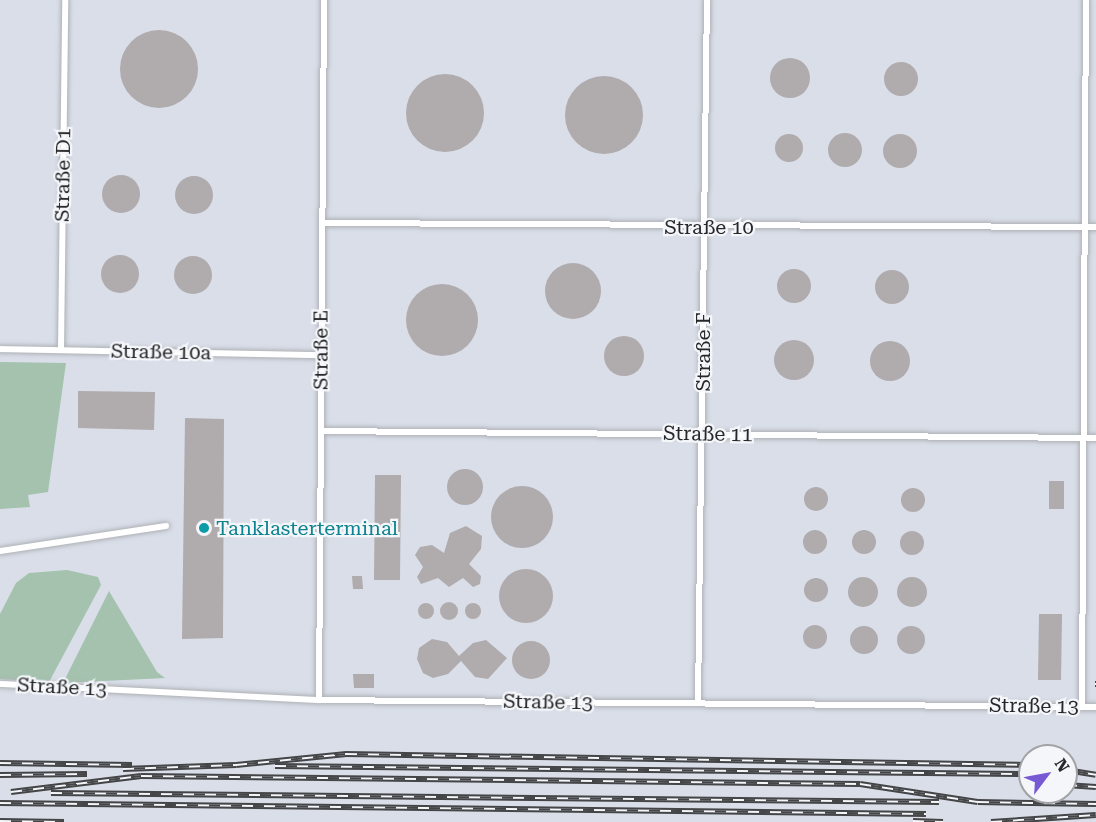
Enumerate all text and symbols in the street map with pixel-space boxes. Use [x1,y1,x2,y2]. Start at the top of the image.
street label: Straße D1 [50,128,76,222]
street label: Straße 10 [664,215,754,239]
street label: Straße E [309,310,333,390]
street label: Straße F [691,312,715,392]
street label: Straße 10a [111,339,211,365]
street label: Straße 11 [663,421,753,447]
place label: Tanklasterterminal [216,516,398,540]
marker: Tanklasterterminal [197,521,211,535]
street label: Straße 13 [17,673,107,701]
street label: Straße 13 [503,689,593,715]
street label: Straße 13 [989,693,1079,719]
north arrow [1018,744,1078,804]
text: N [1051,755,1073,776]

